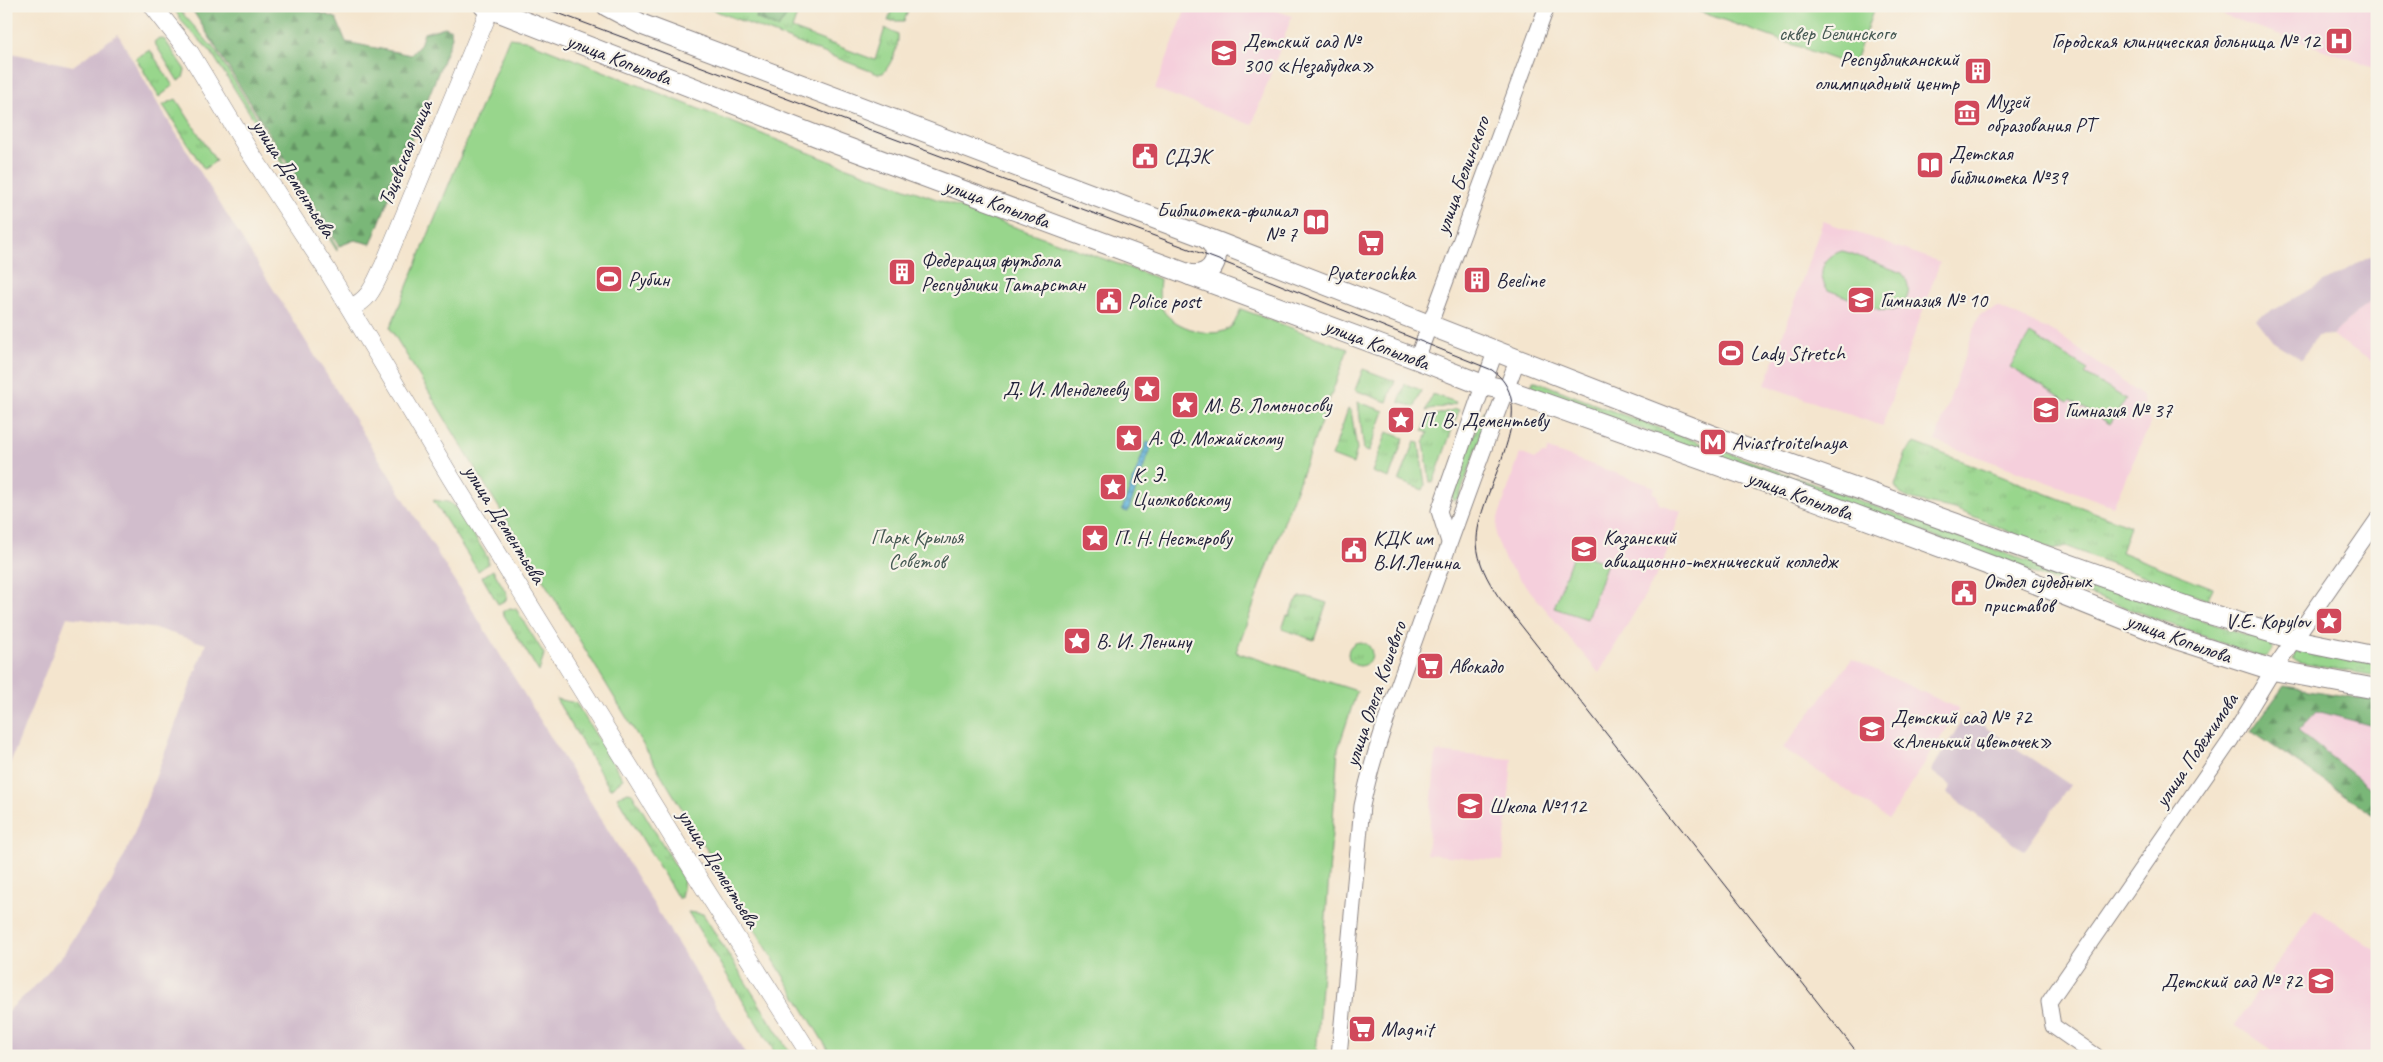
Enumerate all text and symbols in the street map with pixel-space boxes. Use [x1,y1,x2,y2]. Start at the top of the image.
park label: сквер Белинского [1779,20,1898,46]
hospital icon: Городская клиническая больница № 12 [2324,26,2354,56]
street label: улица Копылова [561,27,676,91]
place label: Детский сад № 300 «Незабудка» [1243,28,1374,79]
place label: Городская клиническая больница № 12 [2052,28,2322,54]
school or university icon: Детский сад № 300 «Незабудка» [1209,38,1239,68]
place label: Республиканский олимпиадный центр [1814,46,1960,96]
building icon: Республиканский олимпиадный центр [1963,56,1993,86]
place label: Музей образования РТ [1986,88,2100,138]
street label: Тэцевская улица [372,94,439,210]
museum icon: Музей образования РТ [1952,98,1982,128]
street label: улица Белинского [1428,111,1496,239]
street label: улица Дементьева [245,112,343,243]
place label: Детская библиотека №39 [1949,140,2069,190]
public building icon: СДЭК [1130,141,1160,171]
place label: СДЭК [1164,143,1214,169]
library icon: Детская библиотека №39 [1915,150,1945,180]
street label: улица Копылова [939,171,1054,235]
place label: Библиотека-филиал № 7 [1157,197,1299,247]
library icon: Библиотека-филиал № 7 [1301,207,1331,237]
supermarket icon: Pyaterochka [1356,228,1386,258]
place label: Федерация футбола Республики Татарстан [921,247,1087,297]
building icon: Федерация футбола Республики Татарстан [887,257,917,287]
place label: Pyaterochka [1327,260,1417,286]
sports icon: Рубин [594,264,624,294]
building icon: Beeline [1462,265,1492,295]
place label: Рубин [628,266,671,292]
place label: Beeline [1496,267,1546,293]
school or university icon: Гимназия № 10 [1846,285,1876,315]
public building icon: Police post [1094,286,1124,316]
place label: Гимназия № 10 [1880,287,1989,313]
place label: Police post [1128,288,1203,314]
street label: улица Копылова [1319,312,1434,376]
sports icon: Lady Stretch [1716,338,1746,368]
place label: Lady Stretch [1750,340,1846,366]
place icon: Д. И. Менделееву [1132,374,1162,404]
place label: Д. И. Менделееву [1003,376,1130,402]
place icon: М. В. Ломоносову [1170,390,1200,420]
place label: М. В. Ломоносову [1204,392,1333,418]
school or university icon: Гимназия № 37 [2031,395,2061,425]
place label: Гимназия № 37 [2065,397,2174,423]
place icon: П. В. Дементьеву [1386,405,1416,435]
place label: П. В. Дементьеву [1420,407,1551,433]
place icon: А. Ф. Можайскому [1114,423,1144,453]
place label: А. Ф. Можайскому [1148,425,1284,451]
metro station icon: Aviastroitelnaya [1698,427,1728,457]
place label: Aviastroitelnaya [1732,429,1849,455]
street label: улица Дементьева [457,458,553,590]
place label: К. Э. Циолковскому [1132,462,1232,512]
street label: улица Копылова [1742,463,1857,527]
place icon: К. Э. Циолковскому [1098,472,1128,502]
place icon: П. Н. Нестерову [1080,523,1110,553]
park label: Парк Крылья Советов [871,524,965,574]
place label: Казанский авиационно-технический колледж [1603,524,1839,574]
place label: П. Н. Нестерову [1114,525,1234,551]
place label: КДК им В.И.Ленина [1373,525,1462,575]
school or university icon: Казанский авиационно-технический колледж [1569,534,1599,564]
public building icon: КДК им В.И.Ленина [1339,535,1369,565]
place label: Отдел судебных приставов [1983,568,2093,618]
public building icon: Отдел судебных приставов [1949,578,1979,608]
street label: улица Копылова [2121,606,2236,670]
place icon: V.E. Kopylov [2314,606,2344,636]
place label: V.E. Kopylov [2225,608,2312,634]
street label: улица Олега Кошевого [1337,616,1413,772]
place icon: В. И. Ленину [1062,626,1092,656]
place label: В. И. Ленину [1096,628,1193,654]
supermarket icon: Авокадо [1415,651,1445,681]
place label: Авокадо [1449,653,1505,679]
street label: улица Побежимова [2147,687,2244,813]
place label: Детский сад № 72 «Аленький цветочек» [1891,704,2052,754]
school or university icon: Детский сад № 72 «Аленький цветочек» [1857,714,1887,744]
school or university icon: Школа №112 [1455,791,1485,821]
place label: Школа №112 [1489,793,1588,819]
street label: улица Дементьева [671,802,767,934]
school or university icon: Детский сад № 72 [2306,966,2336,996]
place label: Детский сад № 72 [2161,968,2304,994]
supermarket icon: Magnit [1347,1014,1377,1044]
place label: Magnit [1381,1016,1436,1042]

